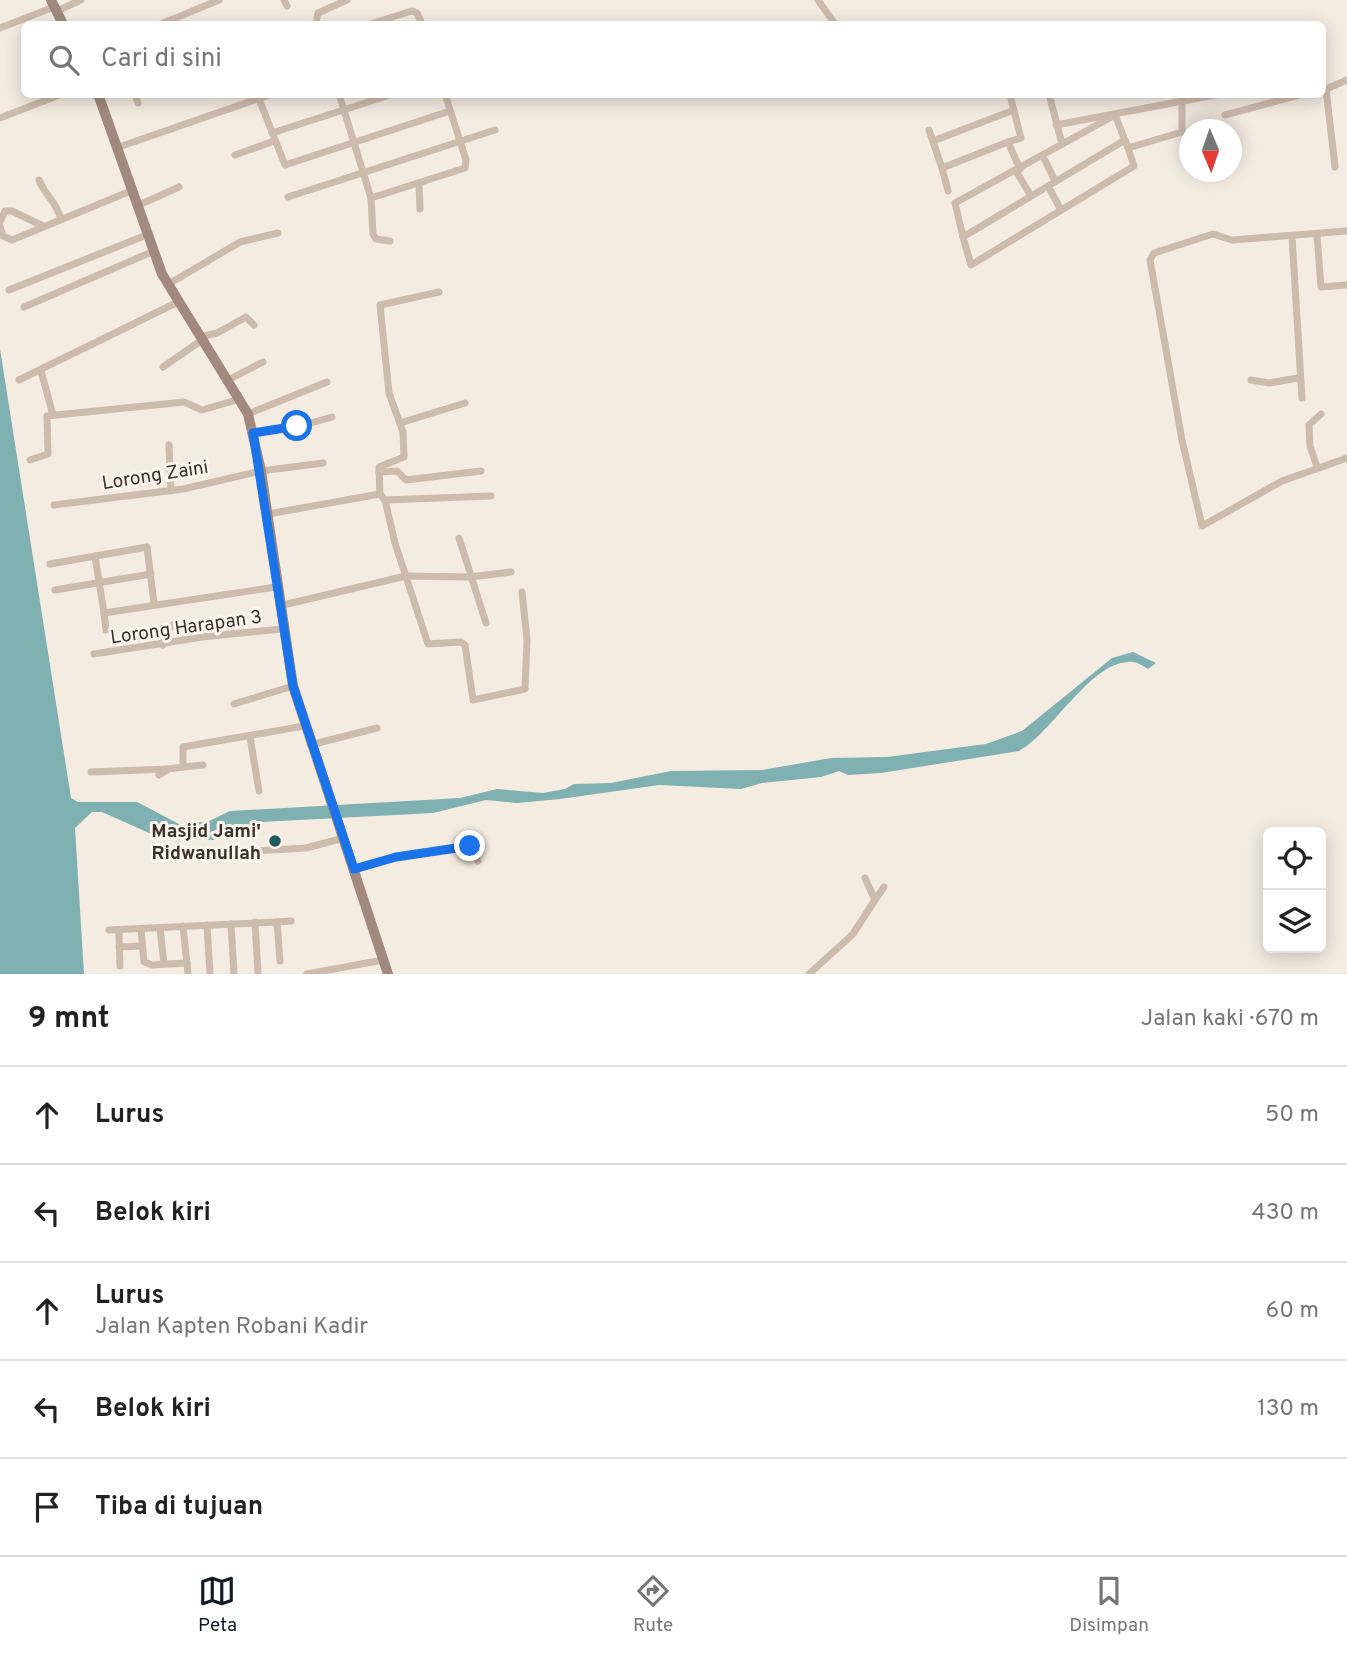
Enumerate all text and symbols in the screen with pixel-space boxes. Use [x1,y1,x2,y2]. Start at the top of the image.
search box [21,21,1326,98]
icon: search [45,41,83,79]
text: Cari di sini [101,43,222,76]
north arrow [1179,119,1242,182]
route start [281,410,312,441]
street label: Lorong Zaini [100,456,210,496]
street label: Lorong Harapan 3 [109,605,264,650]
place label: Masjid Jami' Ridwanullah [151,820,261,866]
map controls [1263,827,1326,953]
button: locate [1263,827,1326,890]
route end [454,830,485,861]
marker: Masjid Jami' Ridwanullah [267,833,283,849]
button: layers [1263,890,1326,953]
text: 9 mnt [28,1001,109,1038]
text: Jalan kaki · 670 m [1141,1005,1319,1034]
icon: ahead [28,1096,66,1134]
text: Lurus [95,1099,164,1132]
text: 50 m [1265,1101,1319,1130]
icon: left [28,1194,66,1232]
text: Belok kiri [95,1197,211,1230]
text: 430 m [1251,1199,1319,1228]
text: Lurus [95,1280,164,1313]
icon: ahead [28,1292,66,1330]
text: 60 m [1266,1297,1319,1326]
text: Jalan Kapten Robani Kadir [95,1313,368,1342]
icon: left [28,1390,66,1428]
text: Belok kiri [95,1393,211,1426]
text: 130 m [1257,1395,1319,1424]
icon: arrive [28,1488,66,1526]
text: Tiba di tujuan [95,1491,263,1524]
tab: Peta [198,1572,237,1638]
tab: Rute [633,1572,673,1638]
tab: Disimpan [1069,1572,1149,1638]

